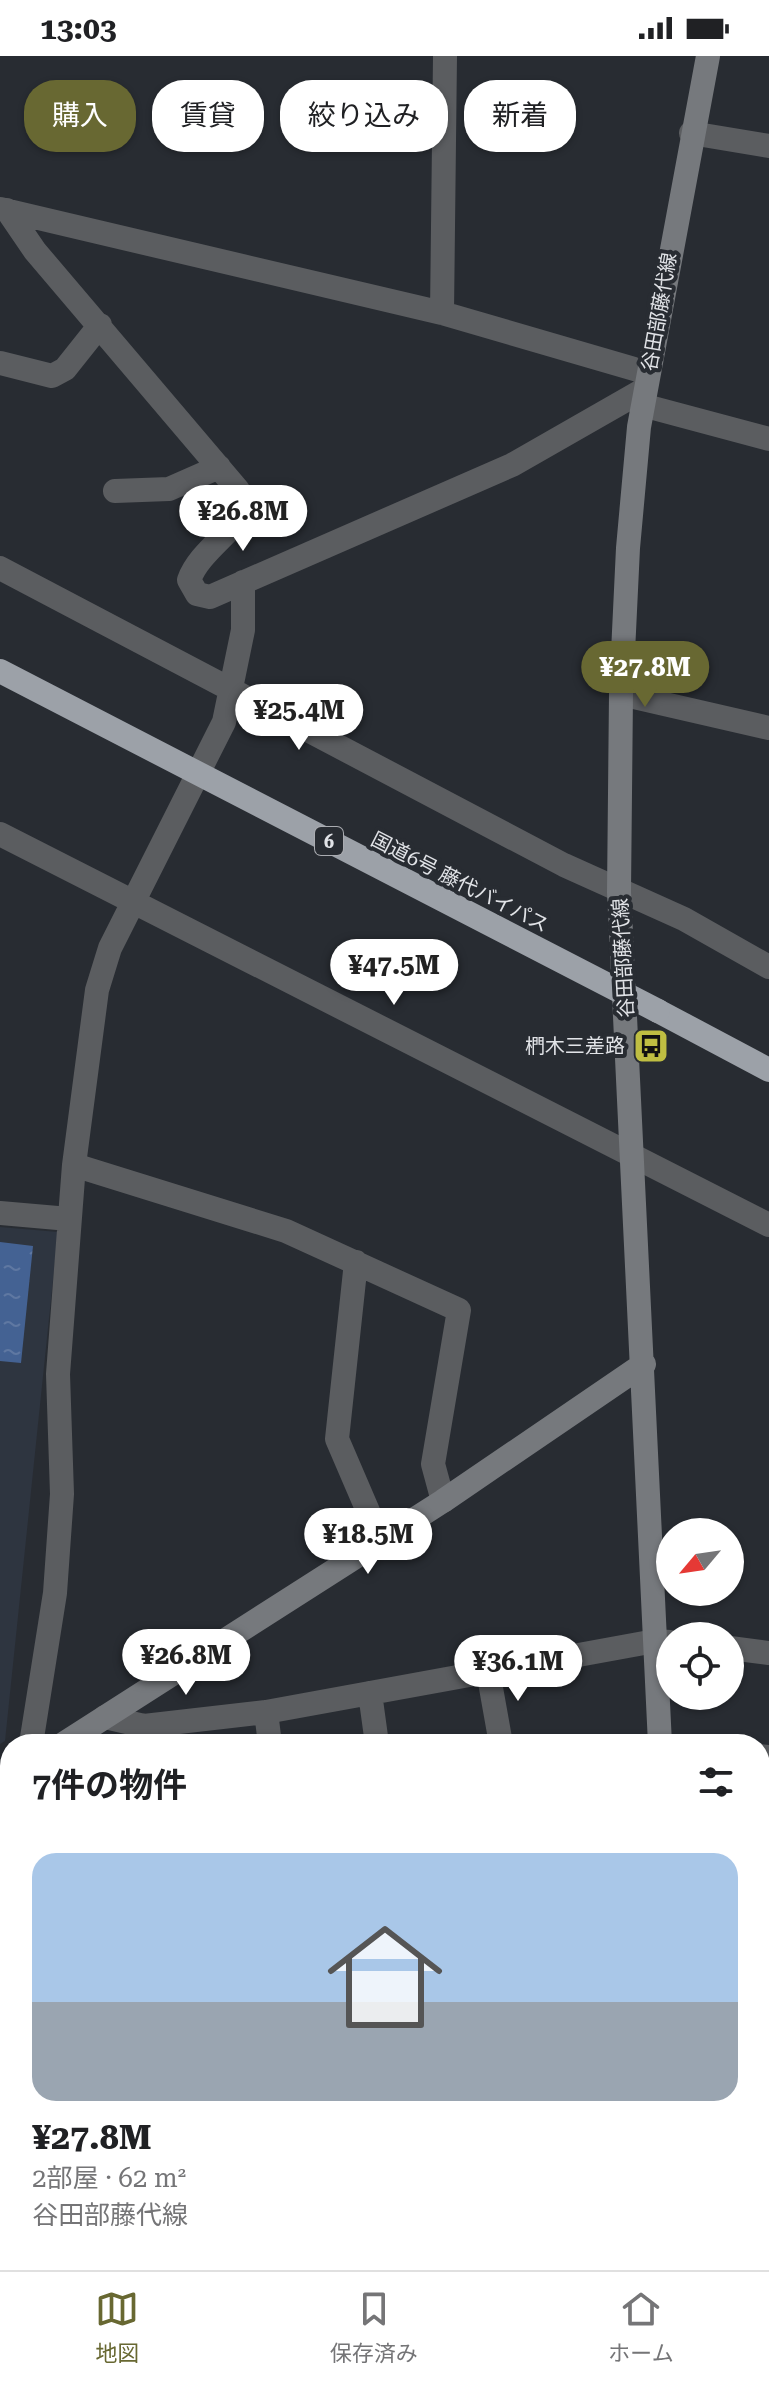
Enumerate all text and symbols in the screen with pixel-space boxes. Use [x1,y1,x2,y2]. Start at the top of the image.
text: 13:03 [40,11,117,46]
chip: 購入 [24,80,136,152]
chip: 賃貸 [152,80,264,152]
chip: 絞り込み [280,80,448,152]
chip: 新着 [464,80,576,152]
street label: 谷田部藤代線 [637,251,681,373]
pin: ¥26.8M [178,485,308,553]
text: ¥26.8M [197,496,289,526]
pin: ¥27.8M [580,641,710,709]
text: ¥27.8M [599,652,691,682]
pin: ¥25.4M [234,684,364,752]
text: ¥25.4M [253,695,345,725]
road number: 6 [315,827,343,855]
street label: 国道6号 藤代バイパス [367,827,553,937]
street label: 谷田部藤代線 [608,897,638,1019]
pin: ¥47.5M [329,939,459,1007]
text: ¥47.5M [348,950,440,980]
bus stop icon: 椚木三差路 [632,1027,670,1065]
place label: 椚木三差路 [525,1034,625,1058]
pin: ¥18.5M [303,1508,433,1576]
north arrow [656,1518,744,1606]
map controls [656,1518,744,1710]
text: ¥18.5M [322,1519,414,1549]
button: locate [656,1622,744,1710]
pin: ¥26.8M [121,1629,251,1697]
pin: ¥36.1M [453,1635,583,1703]
text: ¥26.8M [140,1640,232,1670]
text: ¥36.1M [472,1646,564,1676]
icon: filters [694,1760,738,1804]
text: 7件の物件 [32,1765,187,1805]
icon: home [313,1905,457,2049]
text: ¥27.8M [32,2117,152,2157]
text: 2部屋 · 62 m² [32,2163,186,2193]
text: 谷田部藤代線 [32,2200,188,2230]
tab: 地図 [95,2287,139,2367]
tab: 保存済み [330,2287,418,2367]
tab: ホーム [608,2287,674,2367]

